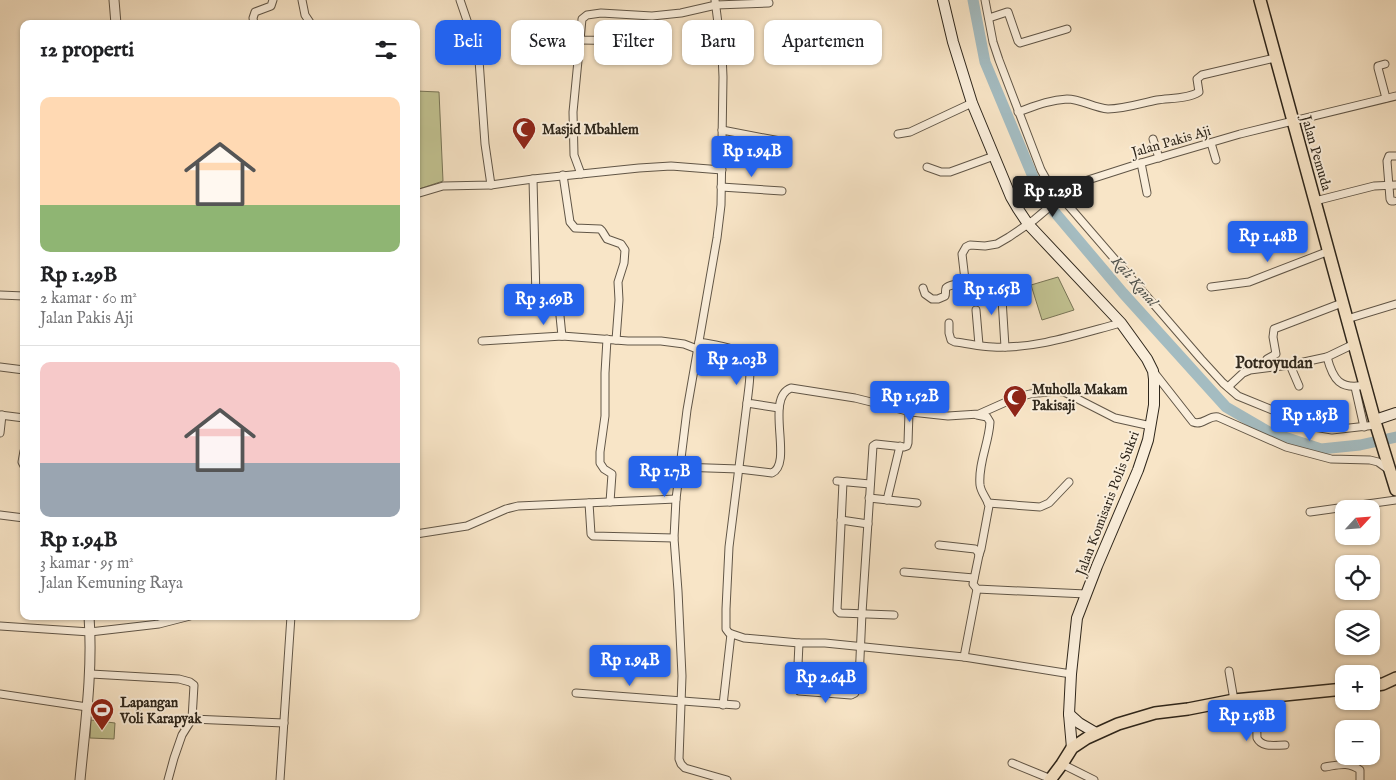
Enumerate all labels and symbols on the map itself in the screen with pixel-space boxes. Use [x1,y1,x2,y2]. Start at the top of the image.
street label: Jalan Pemuda [1296,112,1336,194]
mosque icon: Masjid Mbahlem [511,116,537,150]
place label: Masjid Mbahlem [542,121,639,139]
street label: Jalan Pakis Aji [1128,122,1213,162]
pin: Rp 1.94B [700,136,804,178]
pin: Rp 1.29B [1001,176,1105,218]
pin: Rp 1.48B [1216,220,1320,263]
water label: Kali Kanal [1107,251,1163,312]
pin: Rp 1.65B [940,274,1044,316]
pin: Rp 3.69B [492,284,596,326]
pin: Rp 2.03B [685,344,789,386]
district label: Potroyudan [1235,354,1313,374]
pin: Rp 1.52B [858,380,962,423]
place label: Muholla Makam Pakisaji [1032,381,1128,415]
mosque icon: Muholla Makam Pakisaji [1002,384,1028,418]
pin: Rp 1.85B [1258,400,1362,442]
street label: Jalan Komisaris Polis Sukri [1071,428,1144,580]
pin: Rp 1.7B [619,456,711,498]
north arrow [1335,500,1380,545]
pin: Rp 1.94B [578,644,682,687]
pin: Rp 2.64B [774,662,878,704]
place label: Lapangan Voli Karapyak [119,694,202,728]
sports icon: Lapangan Voli Karapyak [89,697,115,731]
pin: Rp 1.58B [1195,700,1299,742]

